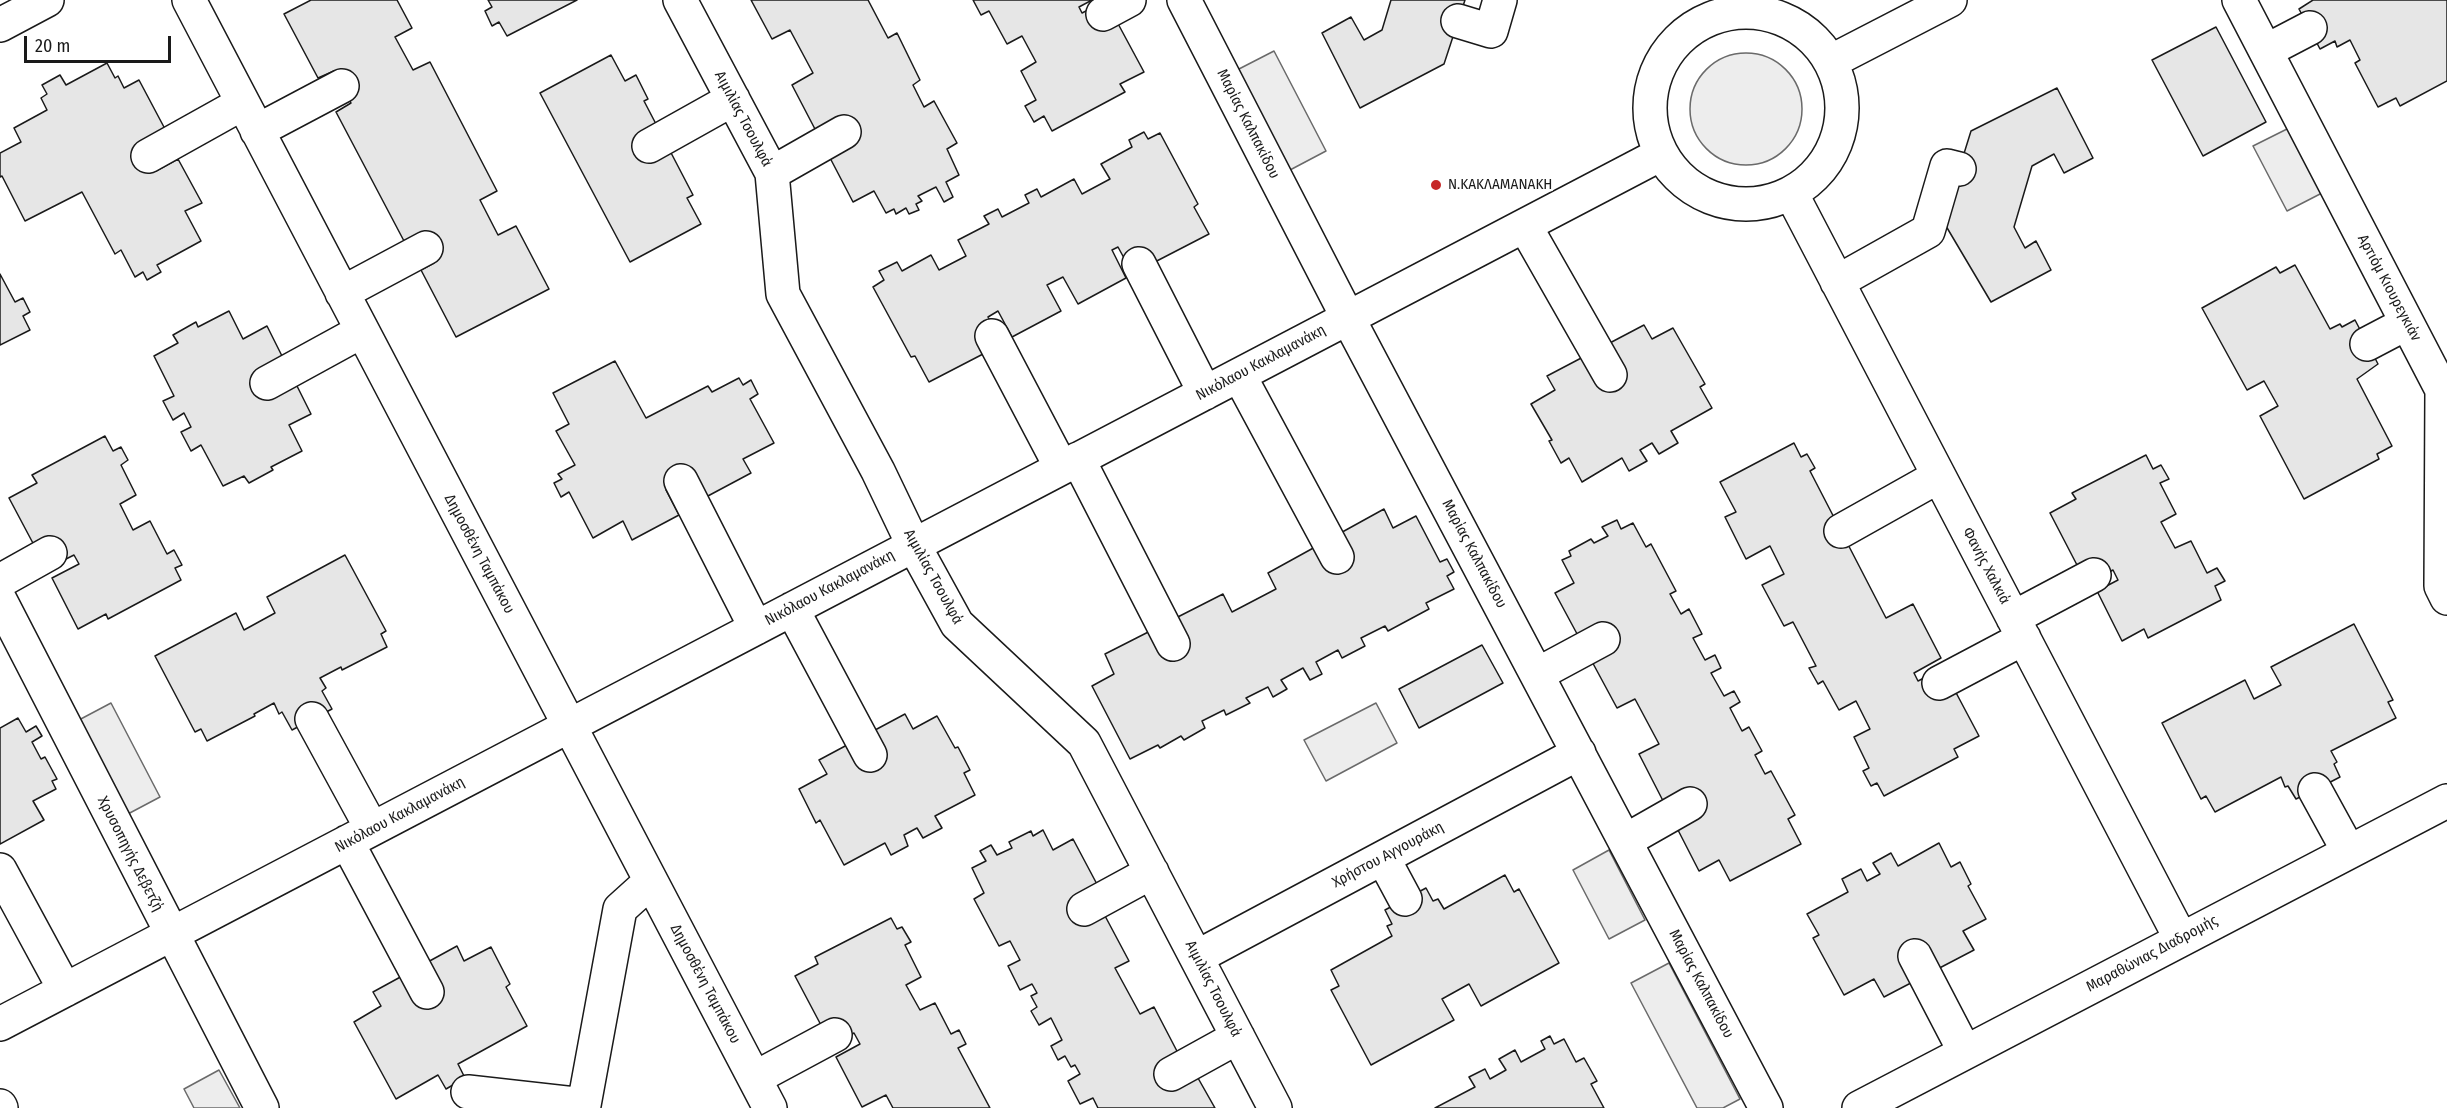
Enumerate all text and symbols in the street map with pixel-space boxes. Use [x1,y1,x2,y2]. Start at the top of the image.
scale bar [27,24,174,62]
text: 20 m [35,35,70,57]
street label: Μαρίας Καλπακίδου [1213,66,1283,182]
street label: Αιμιλίας Τσουλφά [710,68,776,170]
place label: Ν.ΚΑΚΛΑΜΑΝΑΚΗ [1448,176,1552,194]
marker: Ν.ΚΑΚΛΑΜΑΝΑΚΗ [1429,178,1443,192]
street label: Αρτιόμ Κιουρεγκιάν [2353,232,2425,344]
street label: Νικόλαου Κακλαμανάκη [1193,321,1329,405]
street label: Δημοσθένη Ταμπάκου [440,491,518,617]
street label: Μαρίας Καλπακίδου [1438,497,1510,611]
street label: Φανής Χαλκιά [1958,525,2014,607]
street label: Αιμιλίας Τσουλφά [900,526,966,628]
street label: Νικόλαου Κακλαμανάκη [762,546,898,630]
street label: Νικόλαου Κακλαμανάκη [332,773,468,857]
street label: Χρυσοπηγής Δεβετζή [93,793,167,915]
street label: Χρήστου Αγγουράκη [1329,818,1447,892]
street label: Μαραθώνιας Διαδρομής [2083,912,2221,996]
street label: Δημοσθένη Ταμπάκου [666,921,744,1047]
street label: Μαρίας Καλπακίδου [1665,927,1737,1041]
street label: Αιμιλίας Τσουλφά [1181,938,1245,1040]

